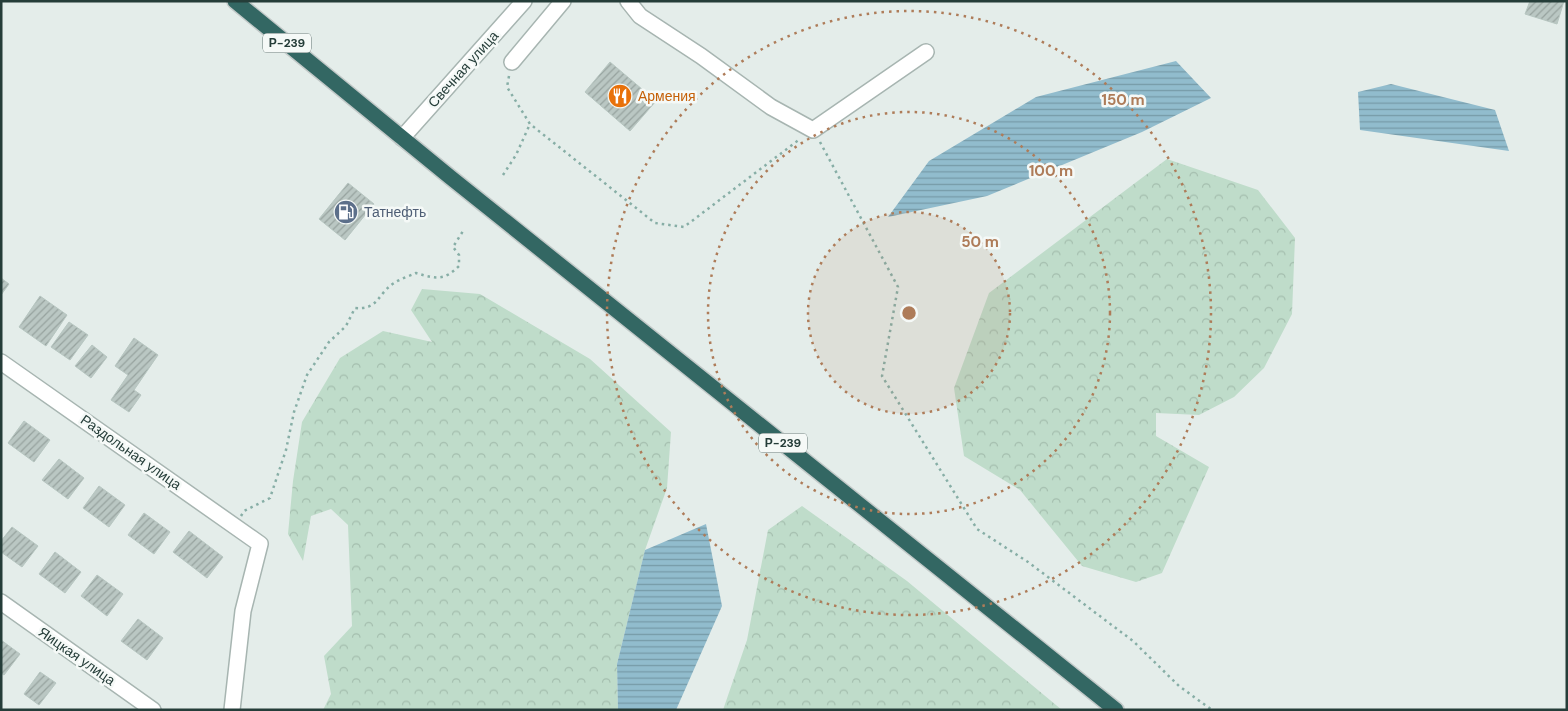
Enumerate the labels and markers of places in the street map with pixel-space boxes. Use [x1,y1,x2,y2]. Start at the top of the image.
restaurant icon: Армения [607,83,633,109]
place label: Армения [638,87,696,105]
fuel station icon: Татнефть [333,199,359,225]
place label: Татнефть [364,203,426,221]
centre of rings [900,304,918,322]

